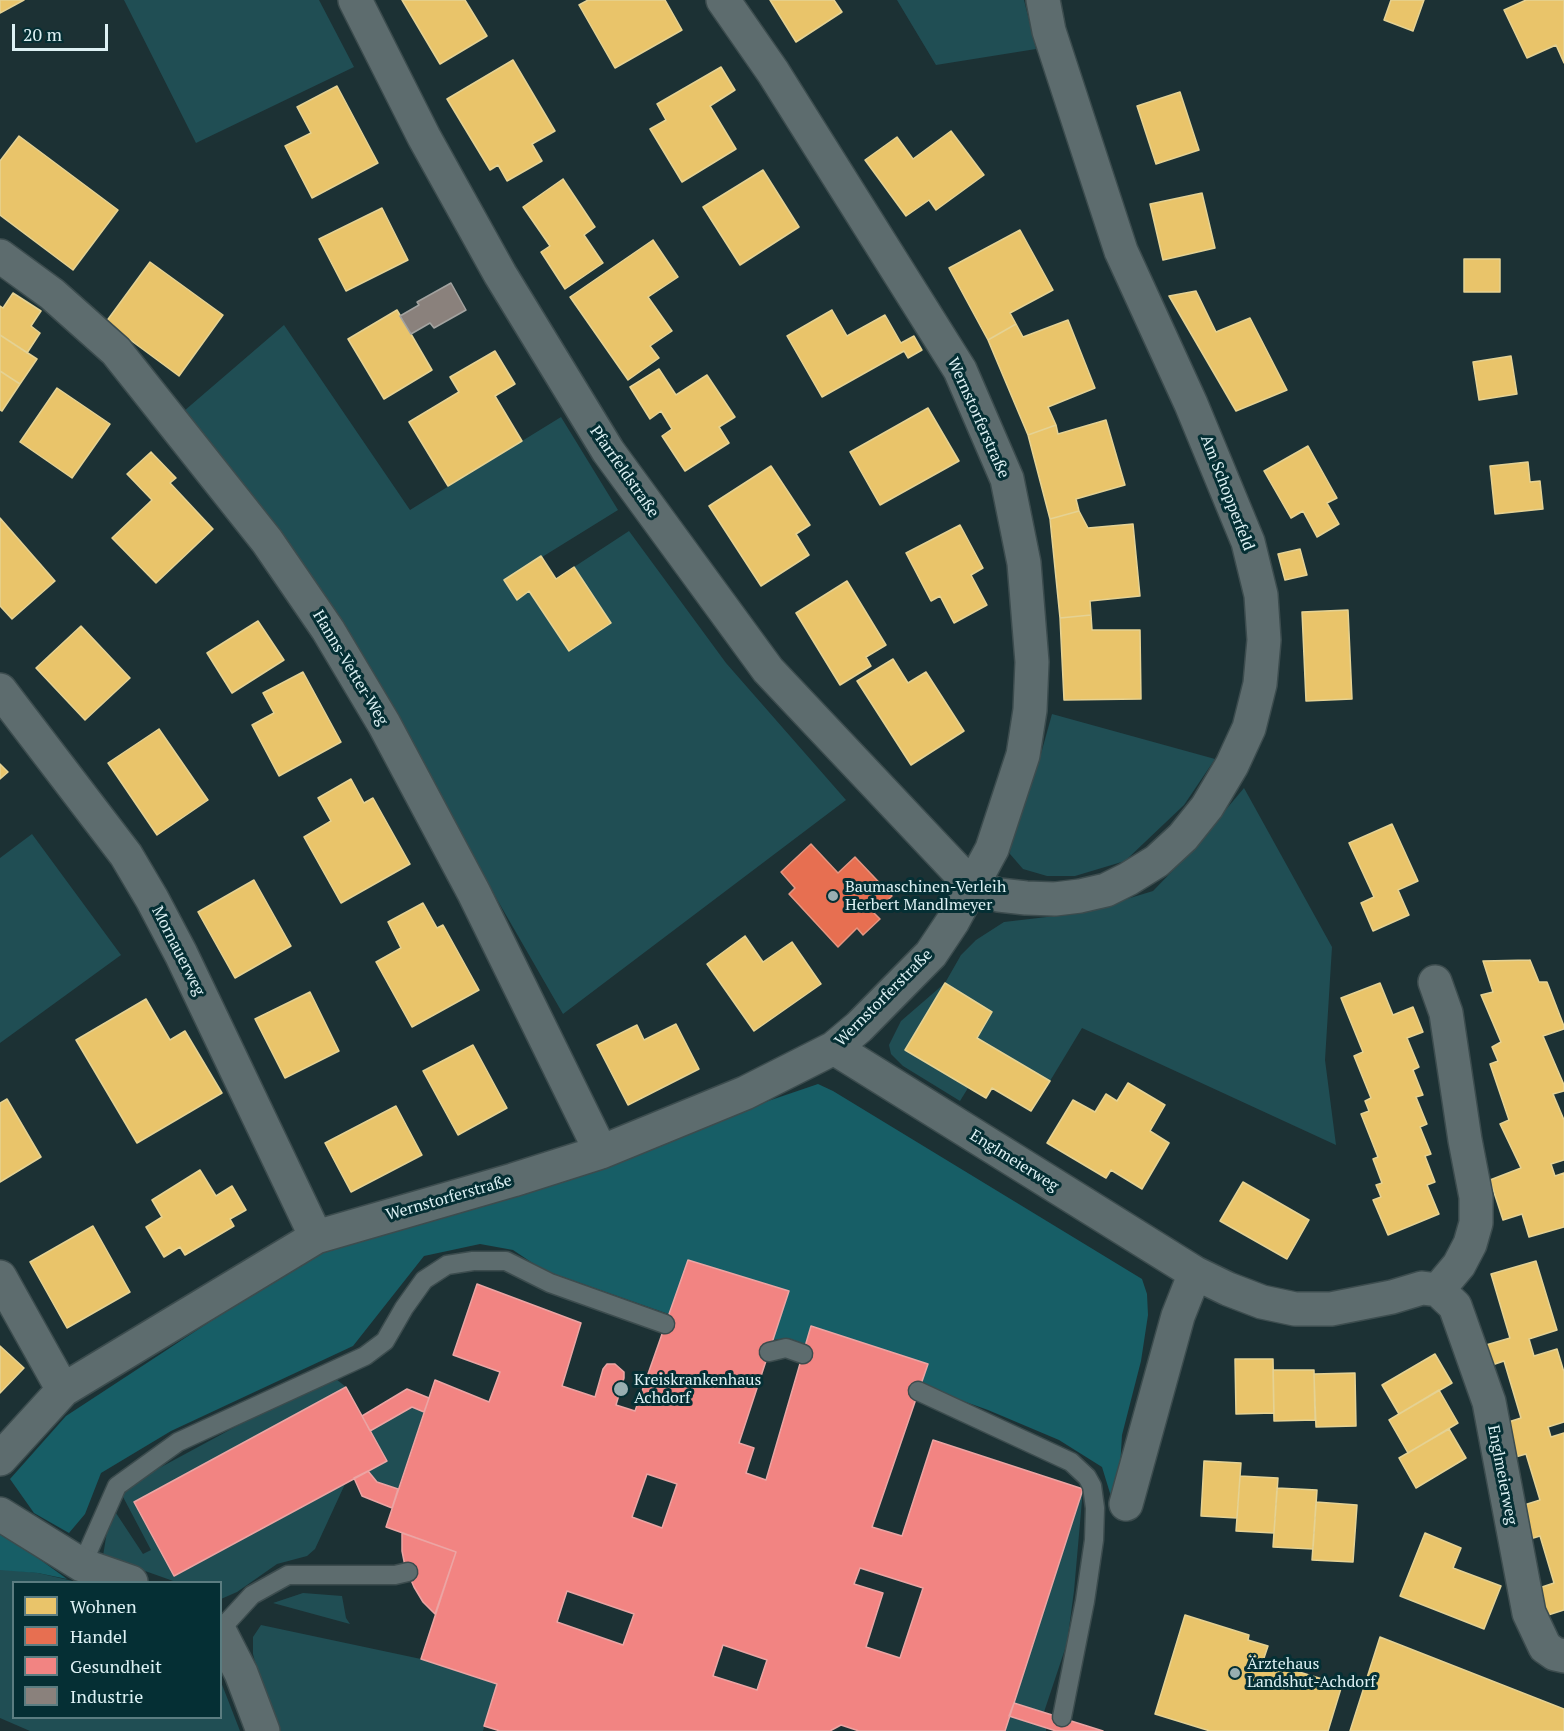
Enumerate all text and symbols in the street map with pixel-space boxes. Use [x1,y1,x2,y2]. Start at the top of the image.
scale bar [15,12,111,50]
text: 20 m [23,22,62,46]
street label: Wernstorferstraße [943,355,1013,481]
street label: Pfarrfeldstraße [585,422,663,522]
street label: Am Schopperfeld [1196,433,1258,553]
street label: Hanns-Vetter-Weg [308,607,392,729]
place label: Baumaschinen-Verleih Herbert Mandlmeyer [845,877,1006,915]
marker: Baumaschinen-Verleih Herbert Mandlmeyer [826,889,840,903]
street label: Mornauerweg [147,903,209,999]
street label: Wernstorferstraße [831,945,937,1051]
street label: Englmeierweg [966,1126,1062,1196]
street label: Wernstorferstraße [384,1171,514,1225]
place label: Kreiskrankenhaus Achdorf [634,1370,761,1408]
marker: Kreiskrankenhaus Achdorf [612,1380,630,1398]
street label: Englmeierweg [1483,1424,1521,1526]
legend [12,1581,222,1719]
text: Wohnen [70,1594,137,1618]
text: Handel [70,1624,127,1648]
text: Gesundheit [70,1654,162,1678]
place label: Ärztehaus Landshut-Achdorf [1247,1654,1376,1692]
marker: Ärztehaus Landshut-Achdorf [1228,1666,1242,1680]
text: Industrie [70,1684,143,1708]

